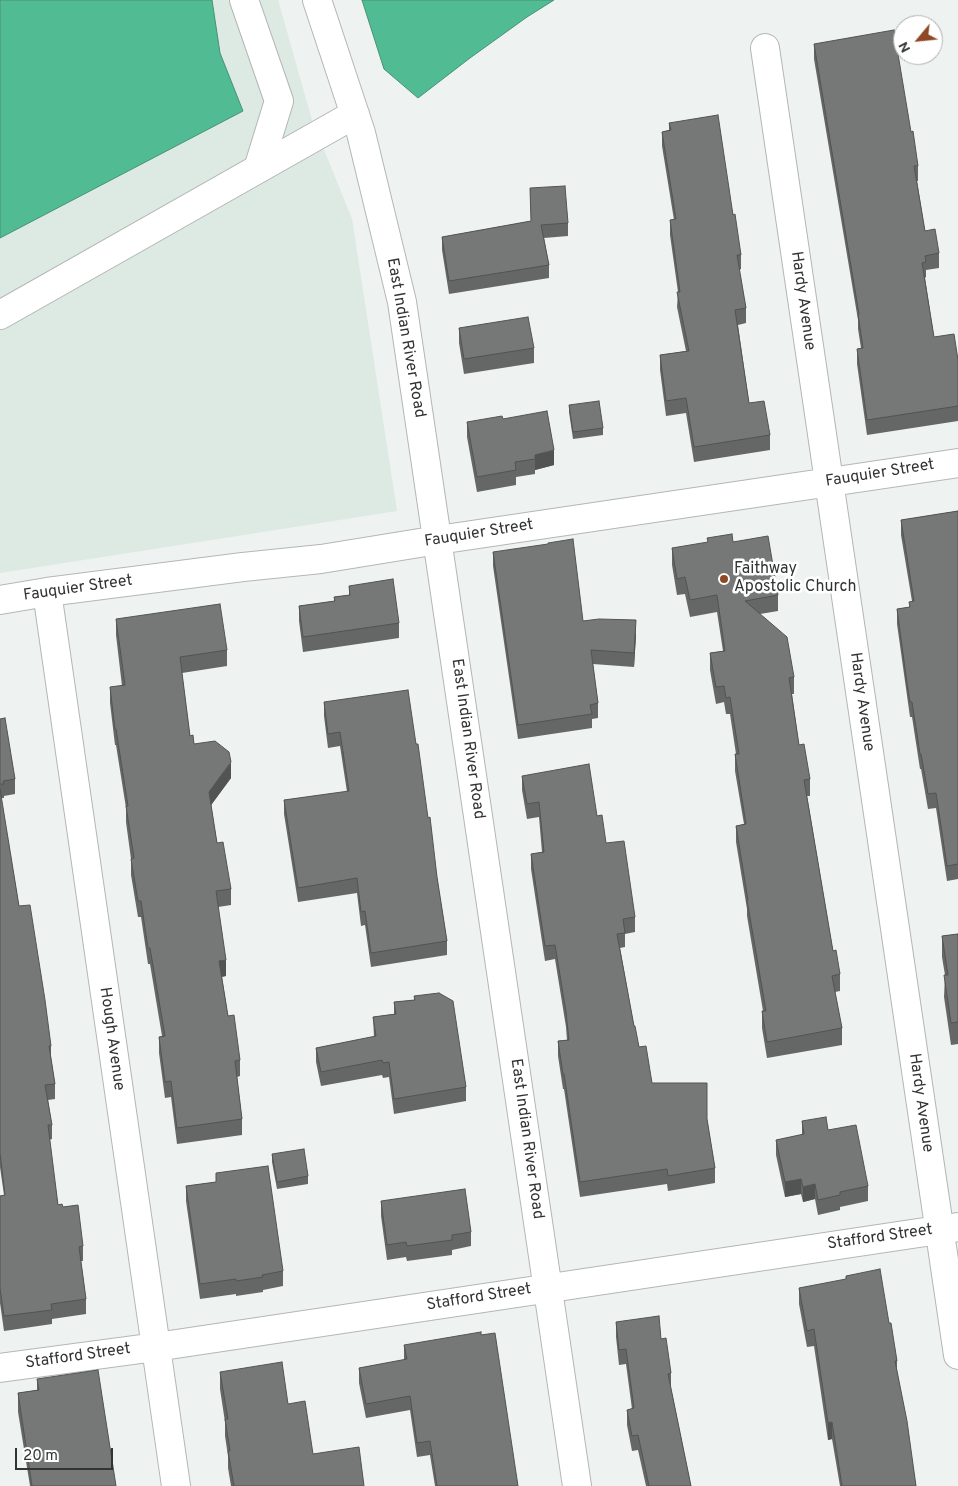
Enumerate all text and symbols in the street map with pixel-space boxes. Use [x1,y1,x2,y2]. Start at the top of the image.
north arrow [893,15,943,65]
text: N [895,38,915,55]
street label: Hardy Avenue [786,250,818,352]
street label: East Indian River Road [381,257,429,419]
street label: Fauquier Street [824,456,936,492]
street label: Fauquier Street [423,516,535,552]
place label: Faithway Apostolic Church [734,560,856,598]
street label: Fauquier Street [22,572,134,606]
marker: Faithway Apostolic Church [718,573,730,585]
street label: Hardy Avenue [845,651,877,753]
street label: East Indian River Road [446,658,488,820]
street label: Hough Avenue [94,986,128,1092]
street label: Hardy Avenue [904,1052,936,1154]
street label: East Indian River Road [505,1058,547,1220]
street label: Stafford Street [826,1221,934,1255]
street label: Stafford Street [425,1280,533,1316]
street label: Stafford Street [24,1340,132,1374]
scale bar [18,1438,115,1470]
text: 20 m [23,1447,58,1466]

